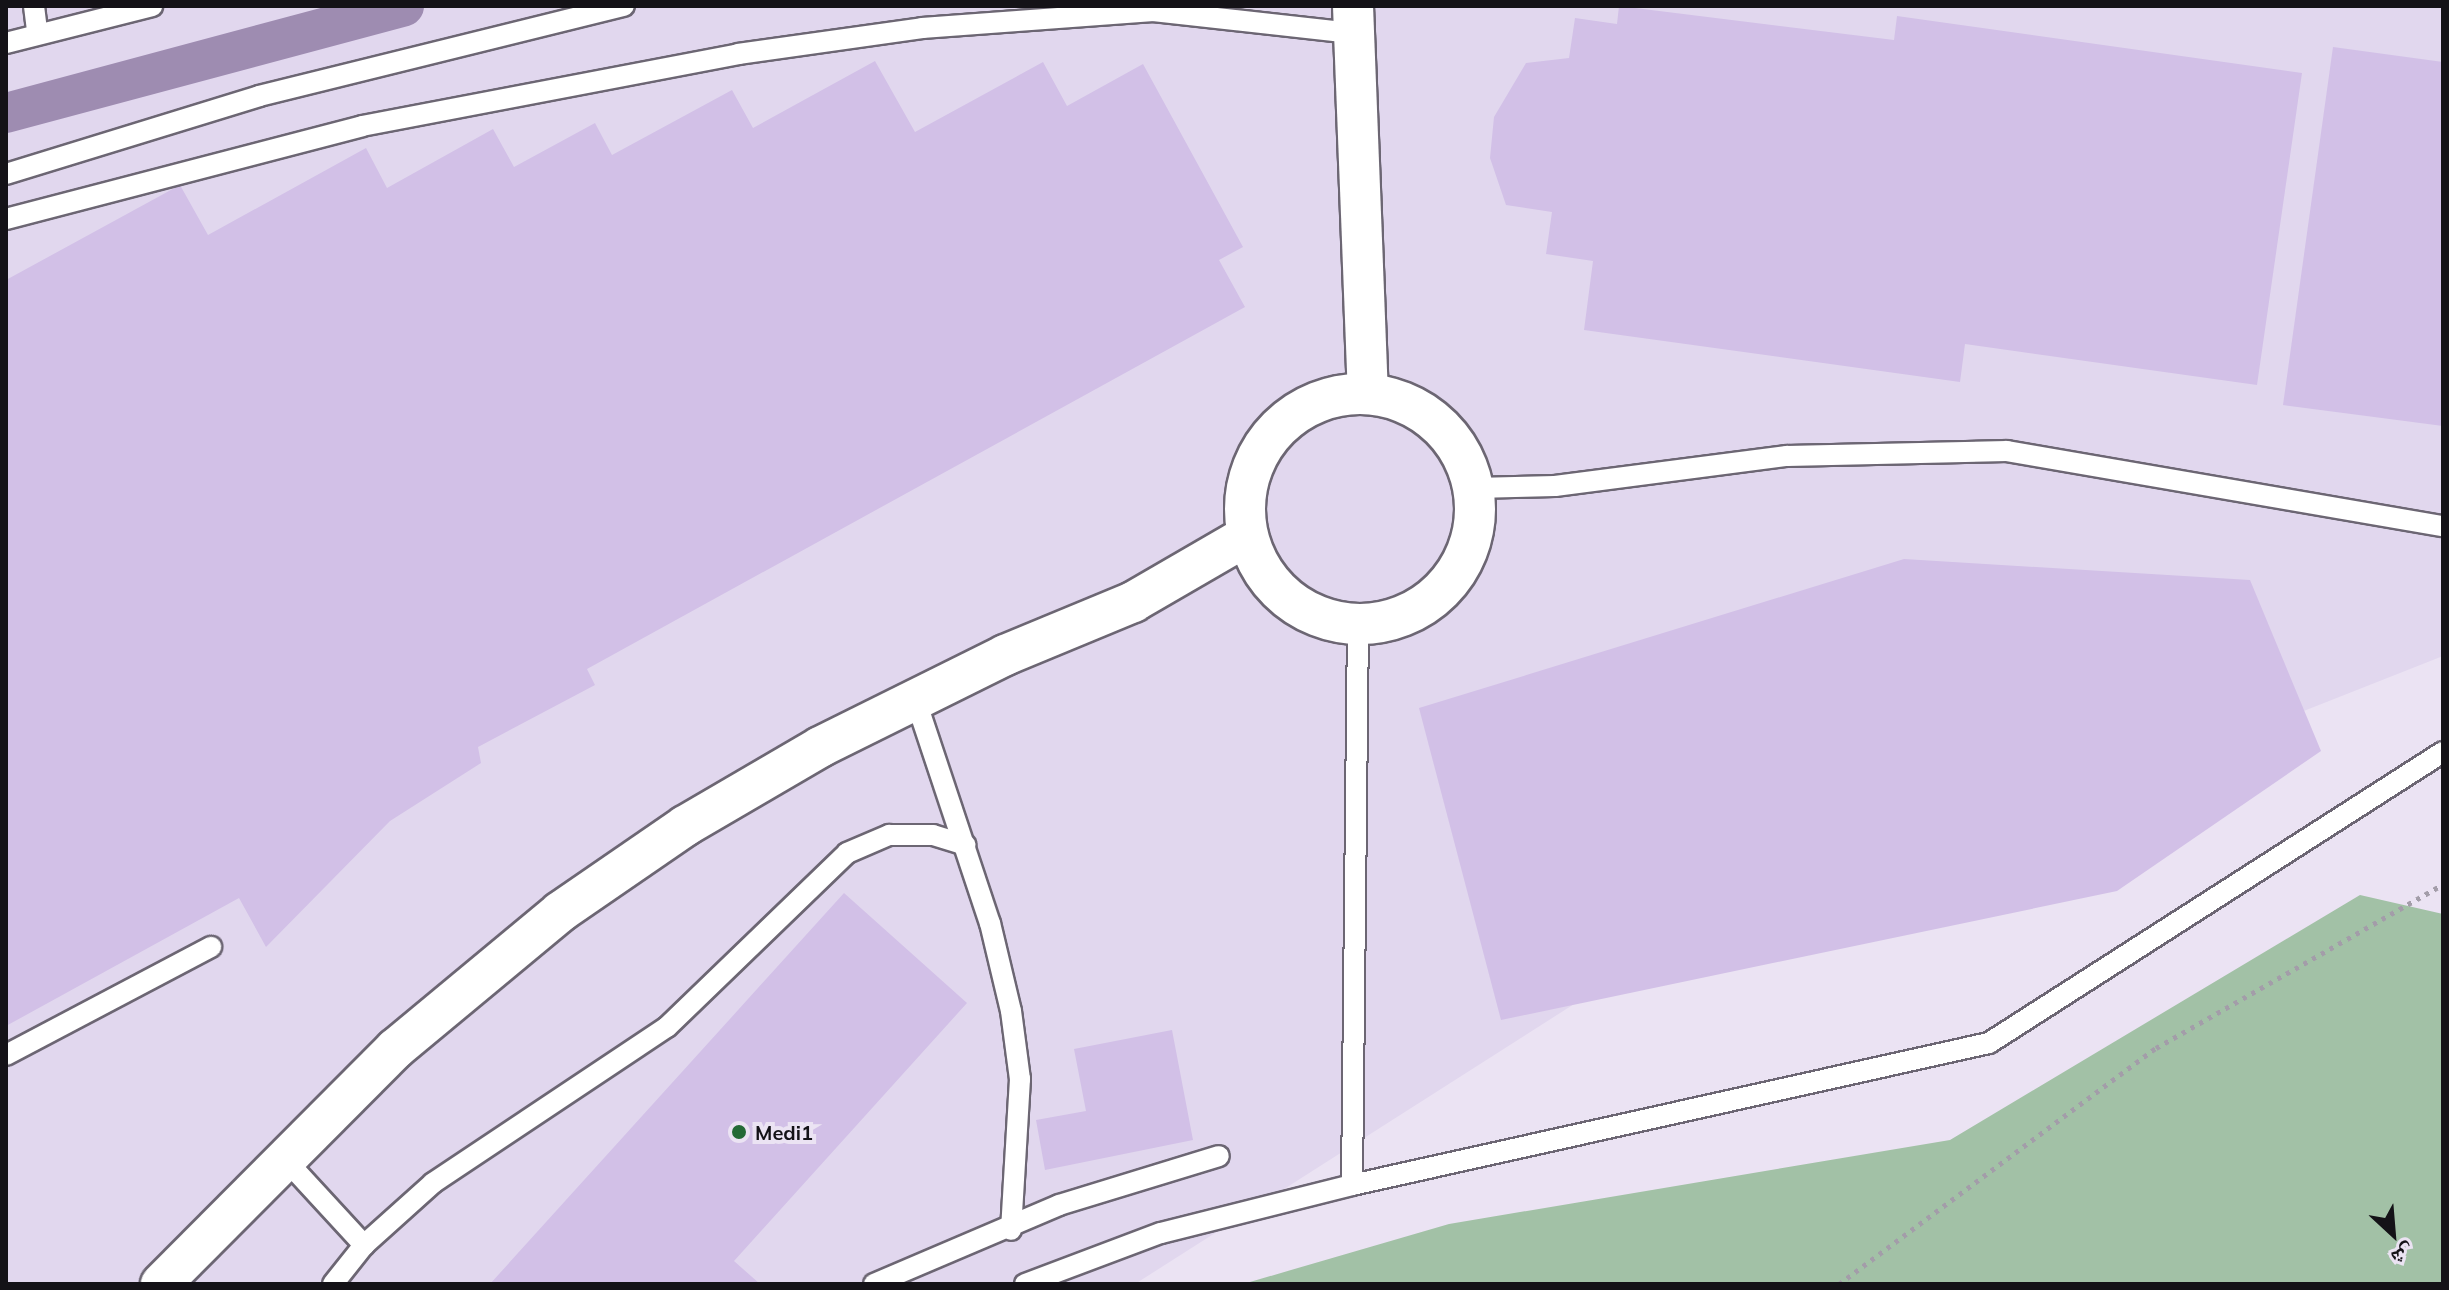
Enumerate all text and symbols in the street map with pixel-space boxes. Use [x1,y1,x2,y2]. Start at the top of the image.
place label: Medi1 [755,1120,813,1144]
marker: Medi1 [730,1123,748,1141]
north arrow [2353,1194,2433,1274]
text: ش [2387,1238,2420,1273]

